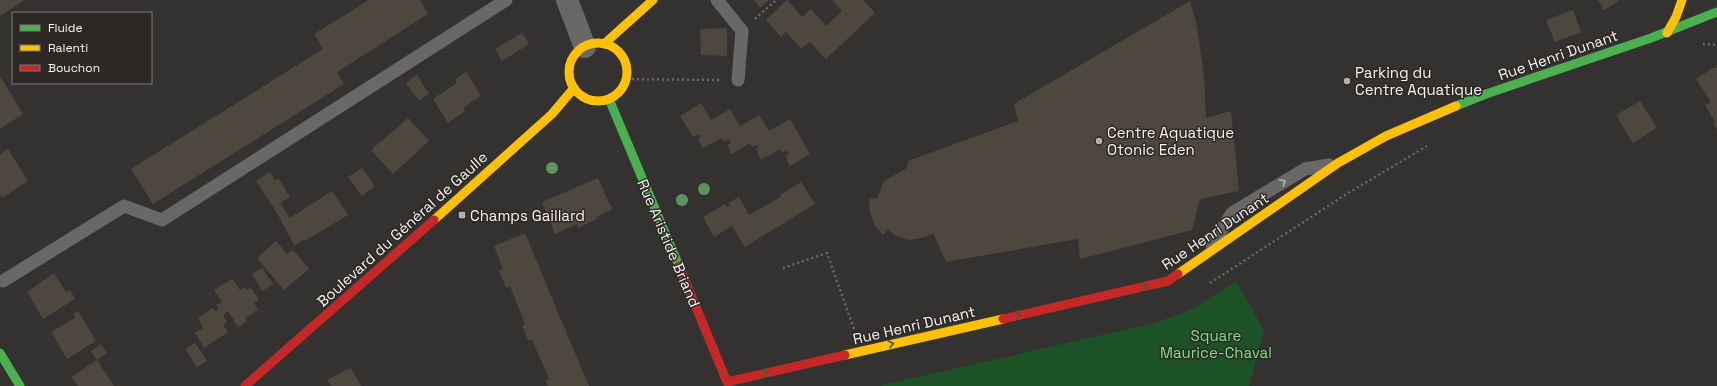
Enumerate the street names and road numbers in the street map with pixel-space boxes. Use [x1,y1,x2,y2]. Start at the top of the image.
street label: Rue Henri Dunant [1496,26,1620,84]
street label: Boulevard du Général de Gaulle [313,147,491,311]
street label: Rue Aristide Briand [633,176,705,310]
street label: Rue Henri Dunant [1158,188,1272,274]
street label: Rue Henri Dunant [851,302,977,348]

